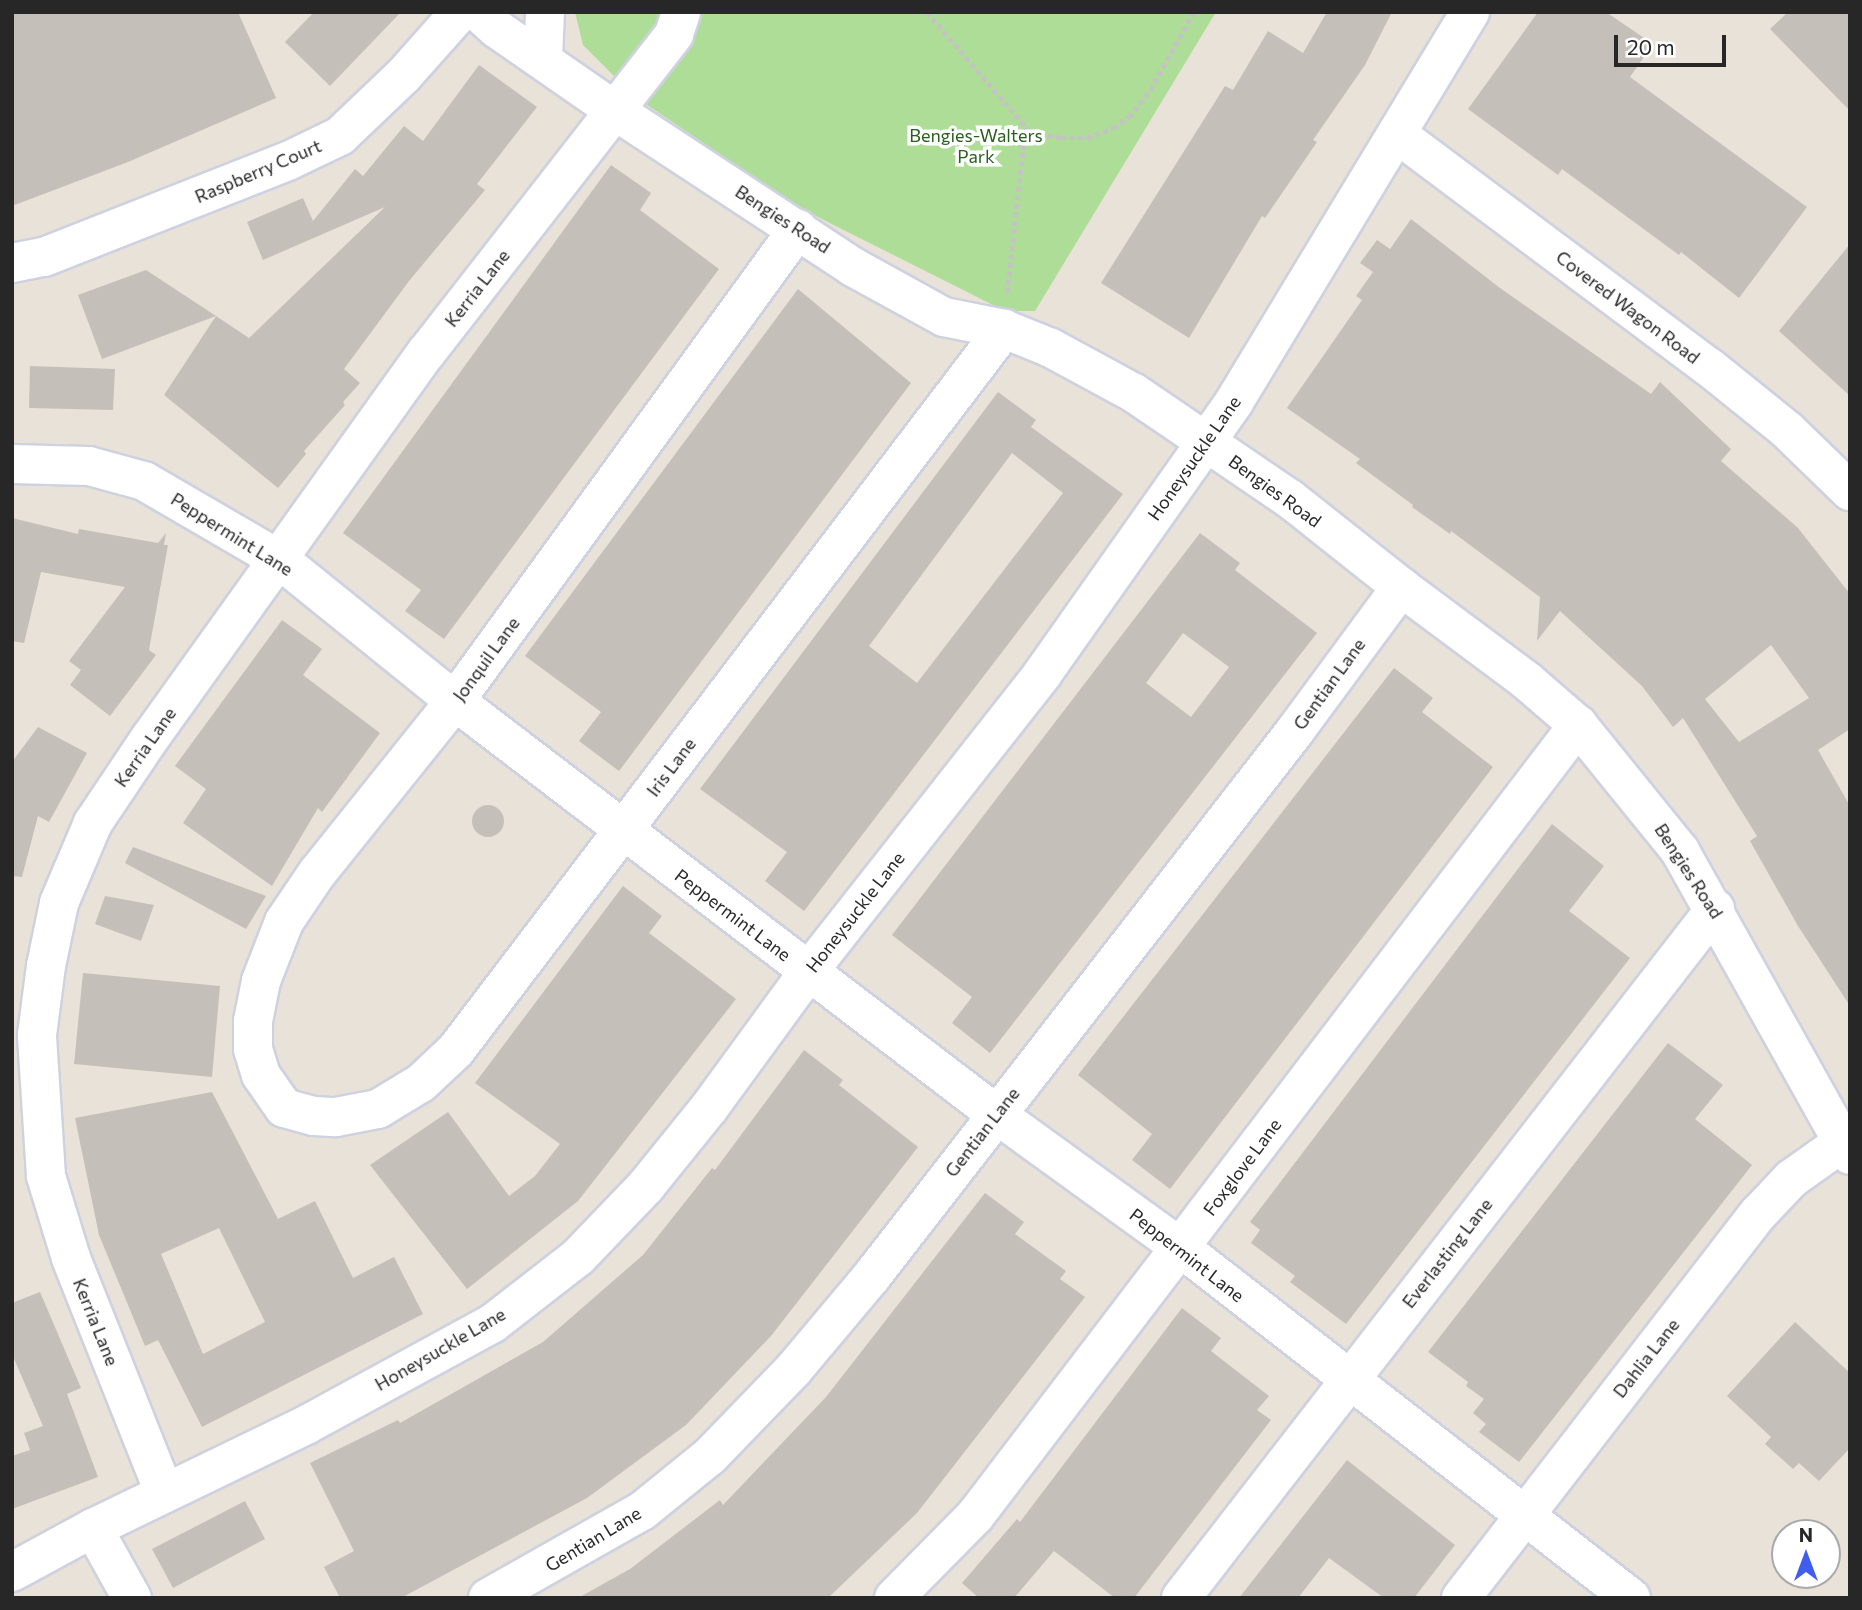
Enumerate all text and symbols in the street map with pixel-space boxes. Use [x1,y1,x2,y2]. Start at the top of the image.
scale bar [1617,21,1729,65]
text: 20 m [1627,34,1675,59]
park label: Bengies-Walters Park [909,125,1043,168]
street label: Raspberry Court [192,135,324,207]
street label: Bengies Road [731,180,835,258]
street label: Kerria Lane [440,245,514,331]
street label: Covered Wagon Road [1552,246,1704,368]
street label: Honeysuckle Lane [1143,392,1245,524]
street label: Bengies Road [1225,450,1325,532]
street label: Peppermint Lane [167,488,297,580]
street label: Jonquil Lane [448,613,524,705]
street label: Gentian Lane [1289,634,1369,734]
street label: Kerria Lane [110,703,180,791]
street label: Iris Lane [642,733,700,801]
street label: Bengies Road [1650,819,1728,923]
street label: Honeysuckle Lane [801,847,909,977]
street label: Peppermint Lane [671,864,795,966]
street label: Gentian Lane [940,1083,1024,1181]
street label: Foxglove Lane [1198,1114,1286,1220]
street label: Everlasting Lane [1397,1194,1497,1312]
street label: Peppermint Lane [1125,1204,1249,1306]
street label: Kerria Lane [69,1275,123,1369]
street label: Honeysuckle Lane [371,1303,509,1395]
street label: Dahlia Lane [1608,1314,1684,1402]
street label: Gentian Lane [541,1502,645,1576]
north arrow [1771,1519,1841,1589]
text: N [1799,1523,1813,1546]

